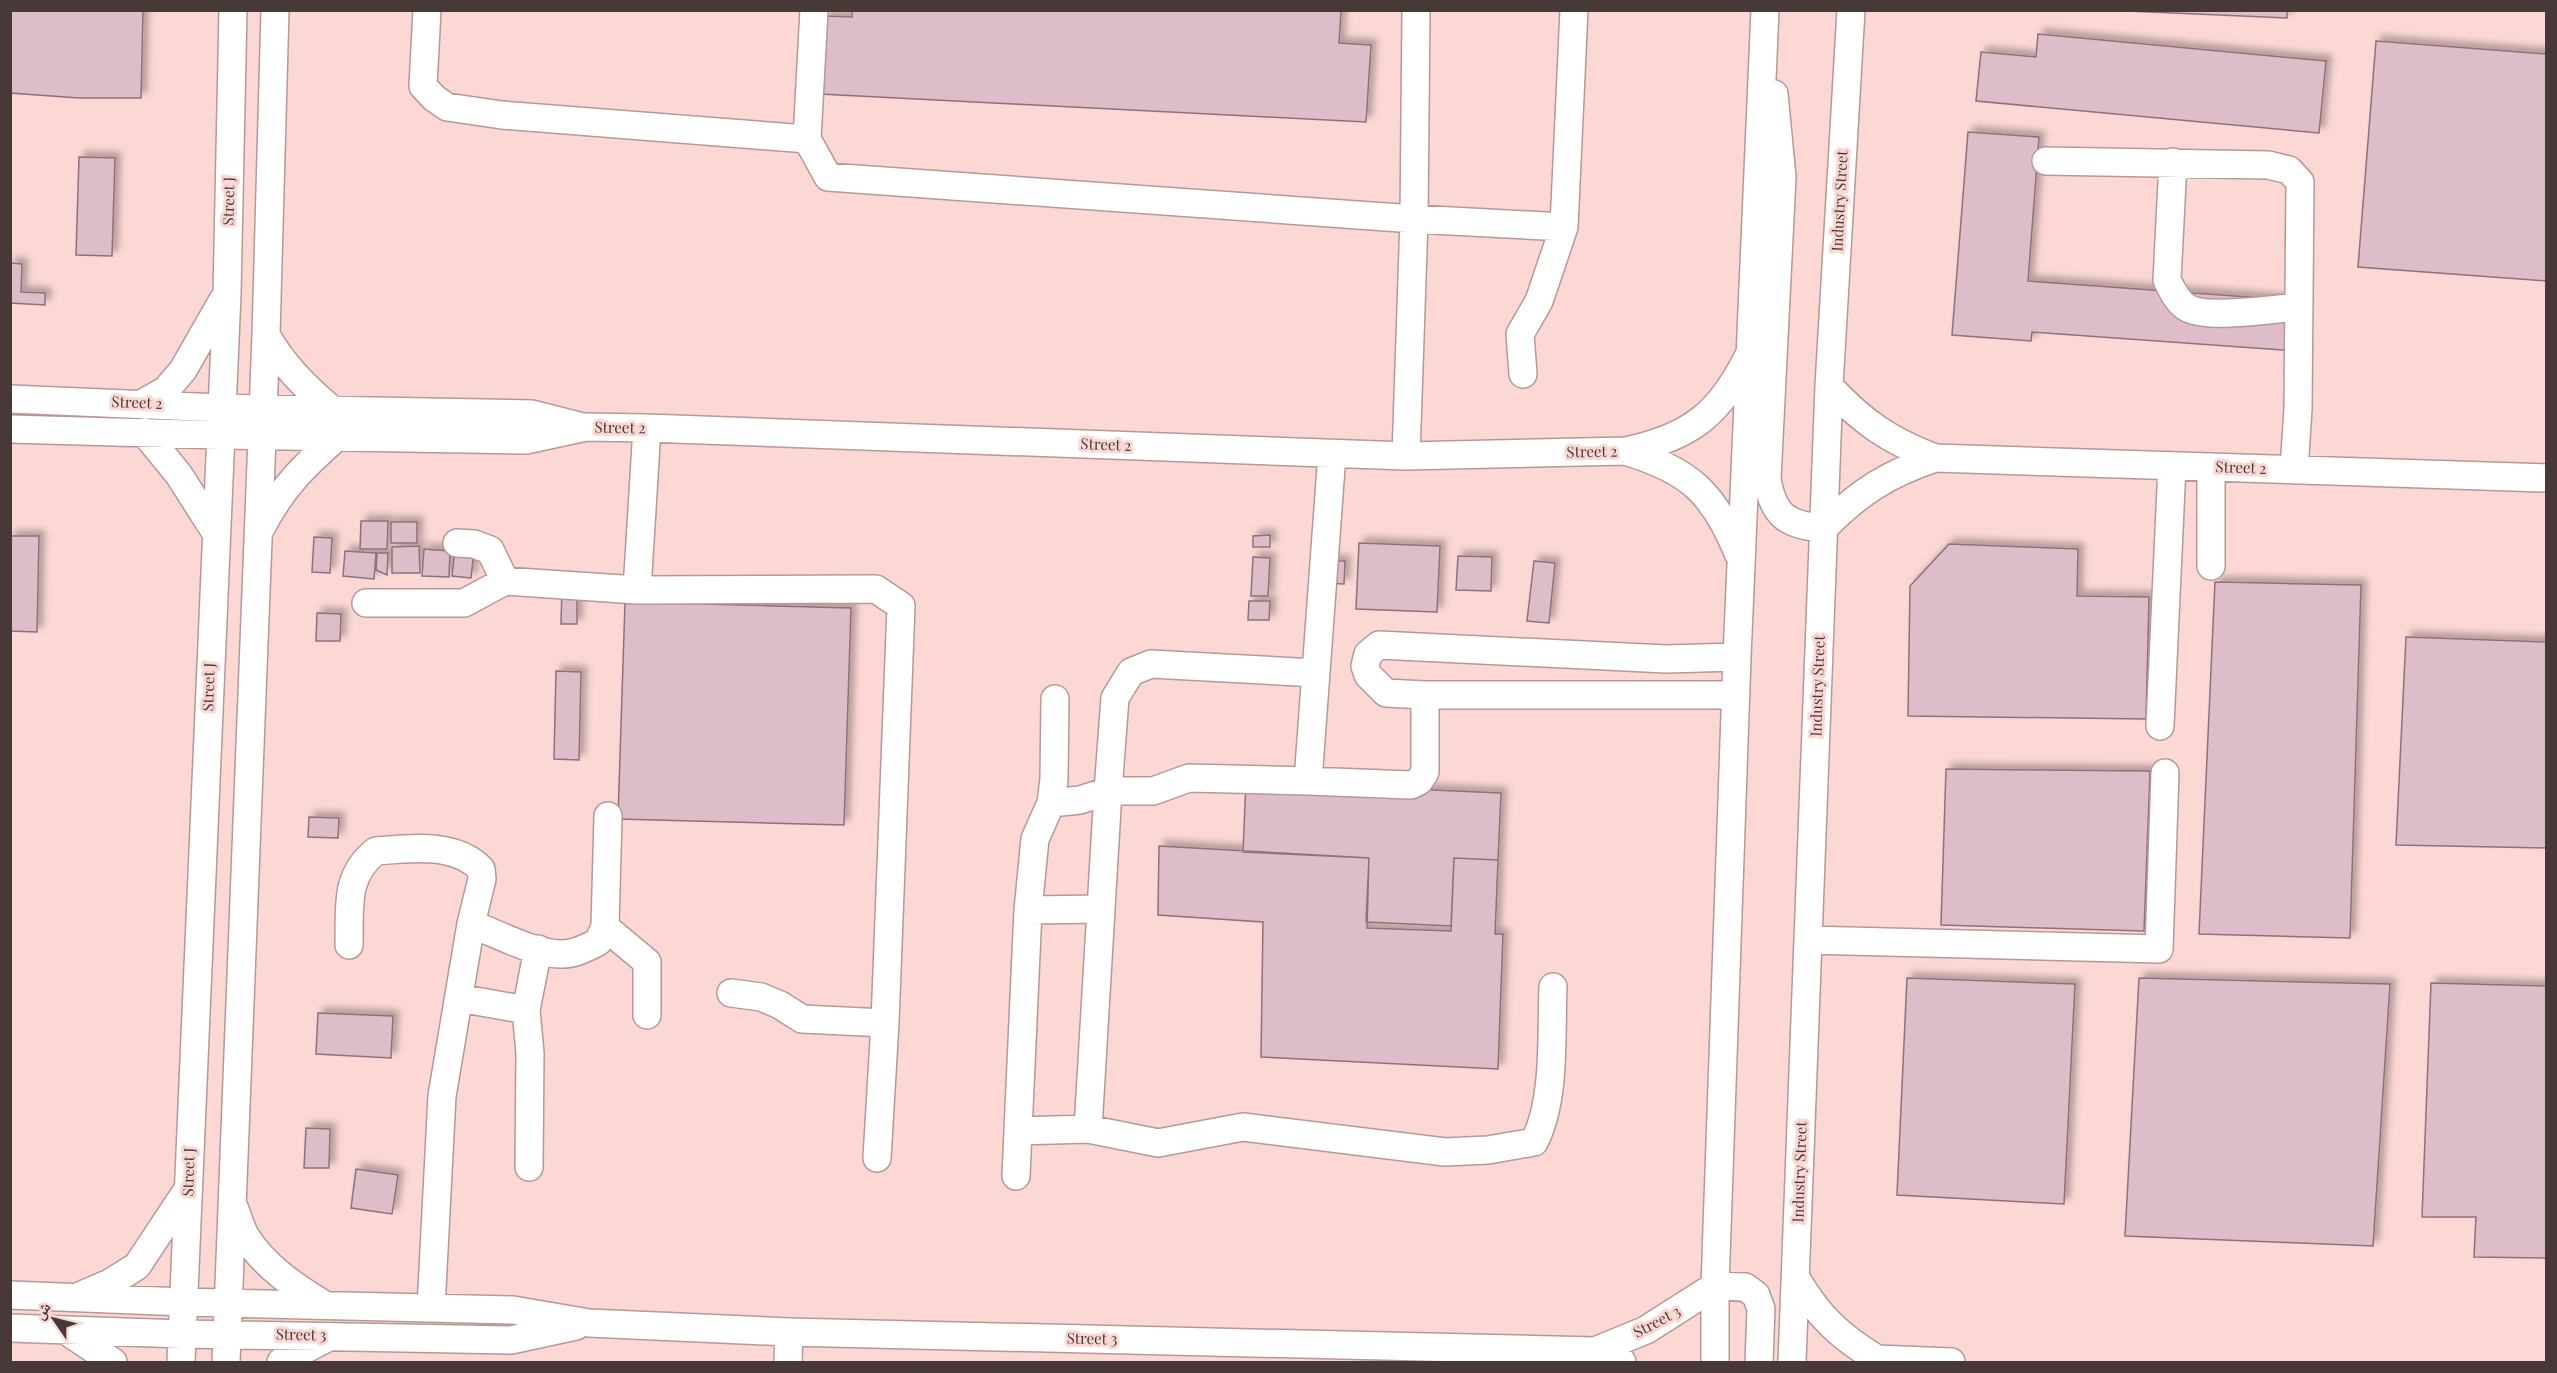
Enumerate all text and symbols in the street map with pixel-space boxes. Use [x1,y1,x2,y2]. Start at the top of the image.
street label: Industry Street [1826,149,1852,252]
street label: Street J [218,176,238,225]
street label: Street 2 [111,391,163,413]
street label: Street 2 [594,417,646,437]
street label: Street 2 [1080,433,1132,455]
street label: Street 2 [1566,441,1618,461]
street label: Street 2 [2215,456,2267,478]
street label: Industry Street [1805,634,1829,737]
street label: Street J [197,662,219,712]
street label: Industry Street [1787,1120,1811,1223]
street label: Street J [177,1147,199,1197]
north arrow [24,1289,84,1349]
text: ش [28,1297,55,1323]
street label: Street 3 [1630,1300,1684,1342]
street label: Street 3 [276,1324,327,1344]
street label: Street 3 [1067,1328,1118,1348]

